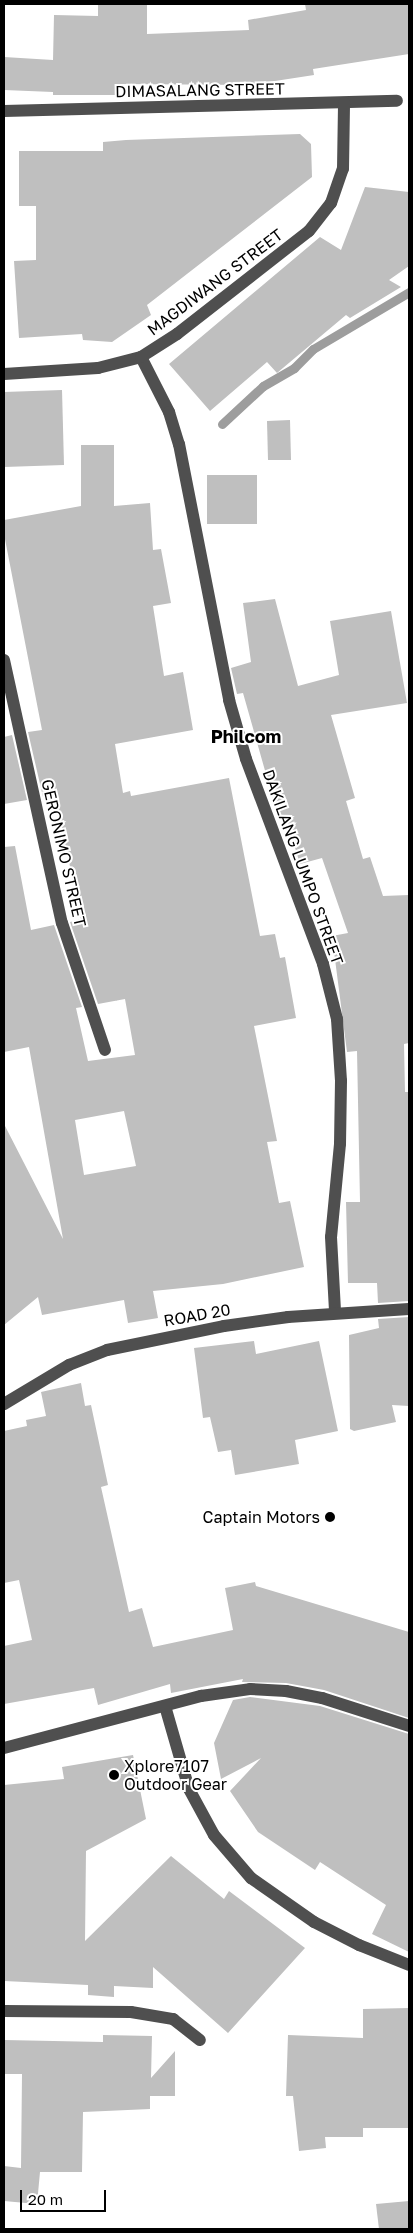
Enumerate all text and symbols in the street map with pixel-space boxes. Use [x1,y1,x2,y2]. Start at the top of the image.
street label: DIMASALANG STREET [115,79,285,101]
street label: MAGDIWANG STREET [143,225,287,339]
district label: Philcom [211,725,281,747]
street label: DAKILANG LUMPO STREET [259,767,347,967]
street label: GERONIMO STREET [38,777,90,929]
street label: ROAD 20 [162,1300,232,1330]
place label: Captain Motors [203,1507,320,1527]
marker: Captain Motors [324,1511,336,1523]
place label: Xplore7107 Outdoor Gear [124,1756,227,1794]
marker: Xplore7107 Outdoor Gear [108,1769,120,1781]
scale bar [22,2180,109,2212]
text: 20 m [28,2190,63,2208]

